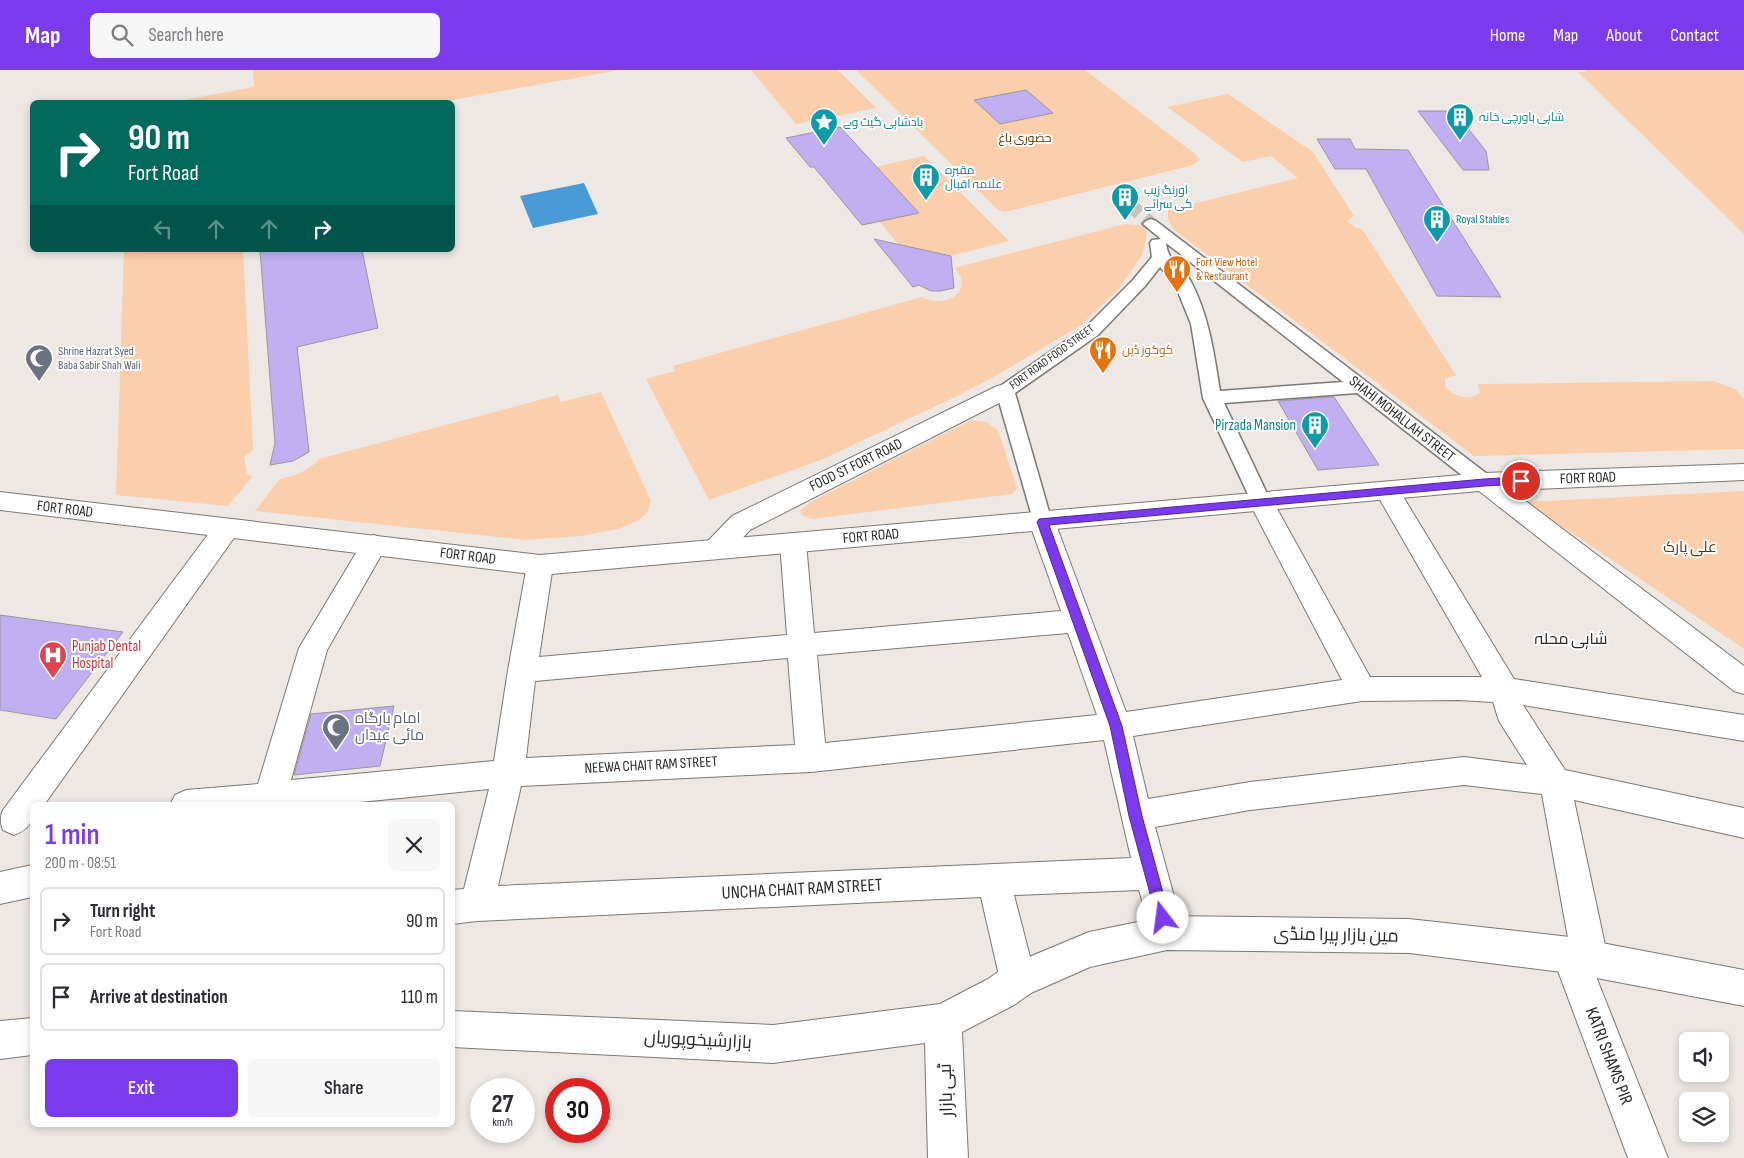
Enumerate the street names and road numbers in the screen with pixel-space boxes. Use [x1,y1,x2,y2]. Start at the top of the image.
street label: FORT ROAD FOOD STREET [1007,321,1097,393]
street label: SHAHI MOHALLAH STREET [1345,372,1459,466]
street label: FOOD ST FORT ROAD [806,434,906,496]
street label: FORT ROAD [1560,468,1616,488]
street label: FORT ROAD [36,496,94,522]
street label: FORT ROAD [842,524,900,548]
street label: FORT ROAD [439,543,497,569]
street label: NEEWA CHAIT RAM STREET [584,752,718,778]
street label: UNCHA CHAIT RAM STREET [721,874,883,904]
street label: مین بازار ہیرا منڈی [1273,923,1399,948]
street label: KATRI SHAMS PIR [1581,1004,1637,1108]
street label: بازارشیخوپوریاں [644,1027,752,1054]
street label: ٹبی بازار [935,1063,957,1118]

